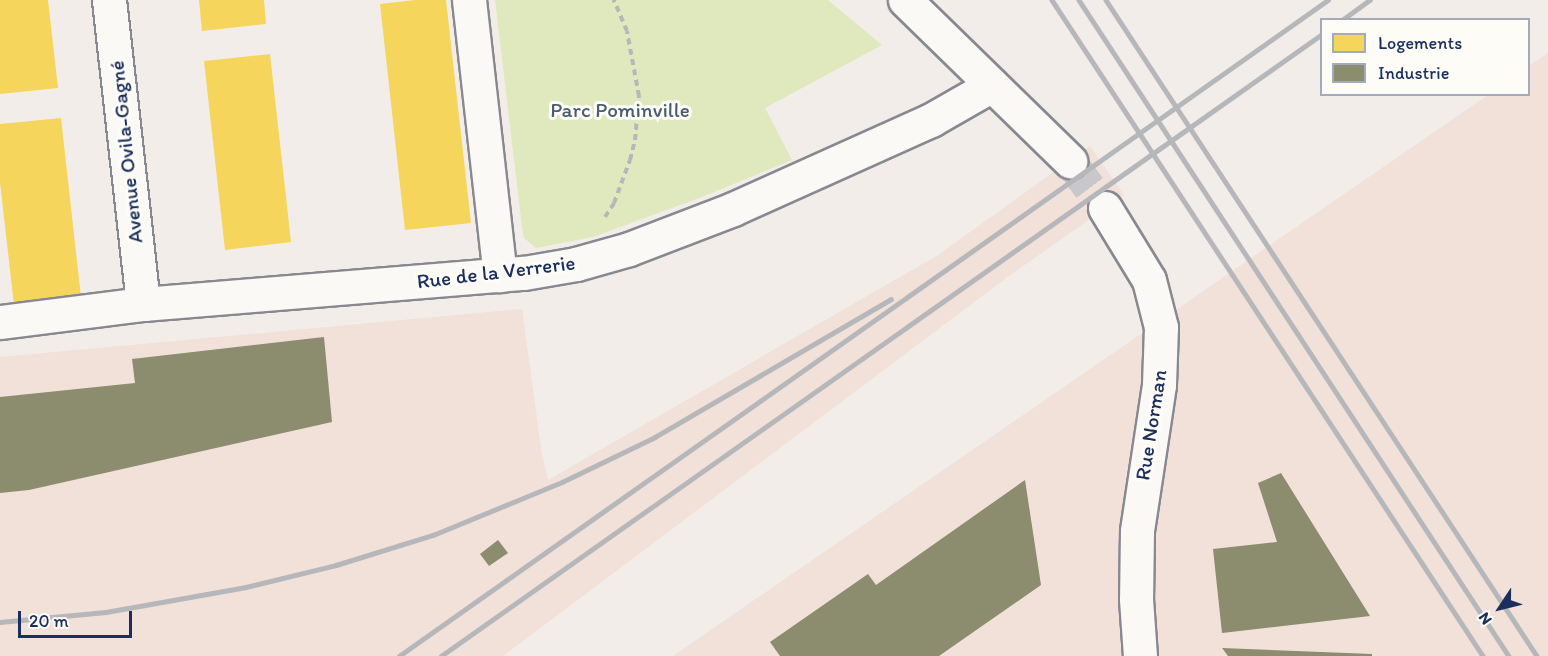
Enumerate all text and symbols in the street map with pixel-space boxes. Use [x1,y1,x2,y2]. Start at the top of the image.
legend [1320,18,1530,96]
text: Logements [1378,32,1462,54]
street label: Avenue Ovila-Gagné [104,59,148,245]
text: Industrie [1378,62,1449,84]
park label: Parc Pominville [551,97,689,123]
street label: Rue de la Verrerie [416,250,576,294]
street label: Rue Norman [1130,368,1172,482]
north arrow [1470,578,1530,638]
scale bar [21,599,135,637]
text: N [1474,609,1496,628]
text: 20 m [29,610,69,632]

